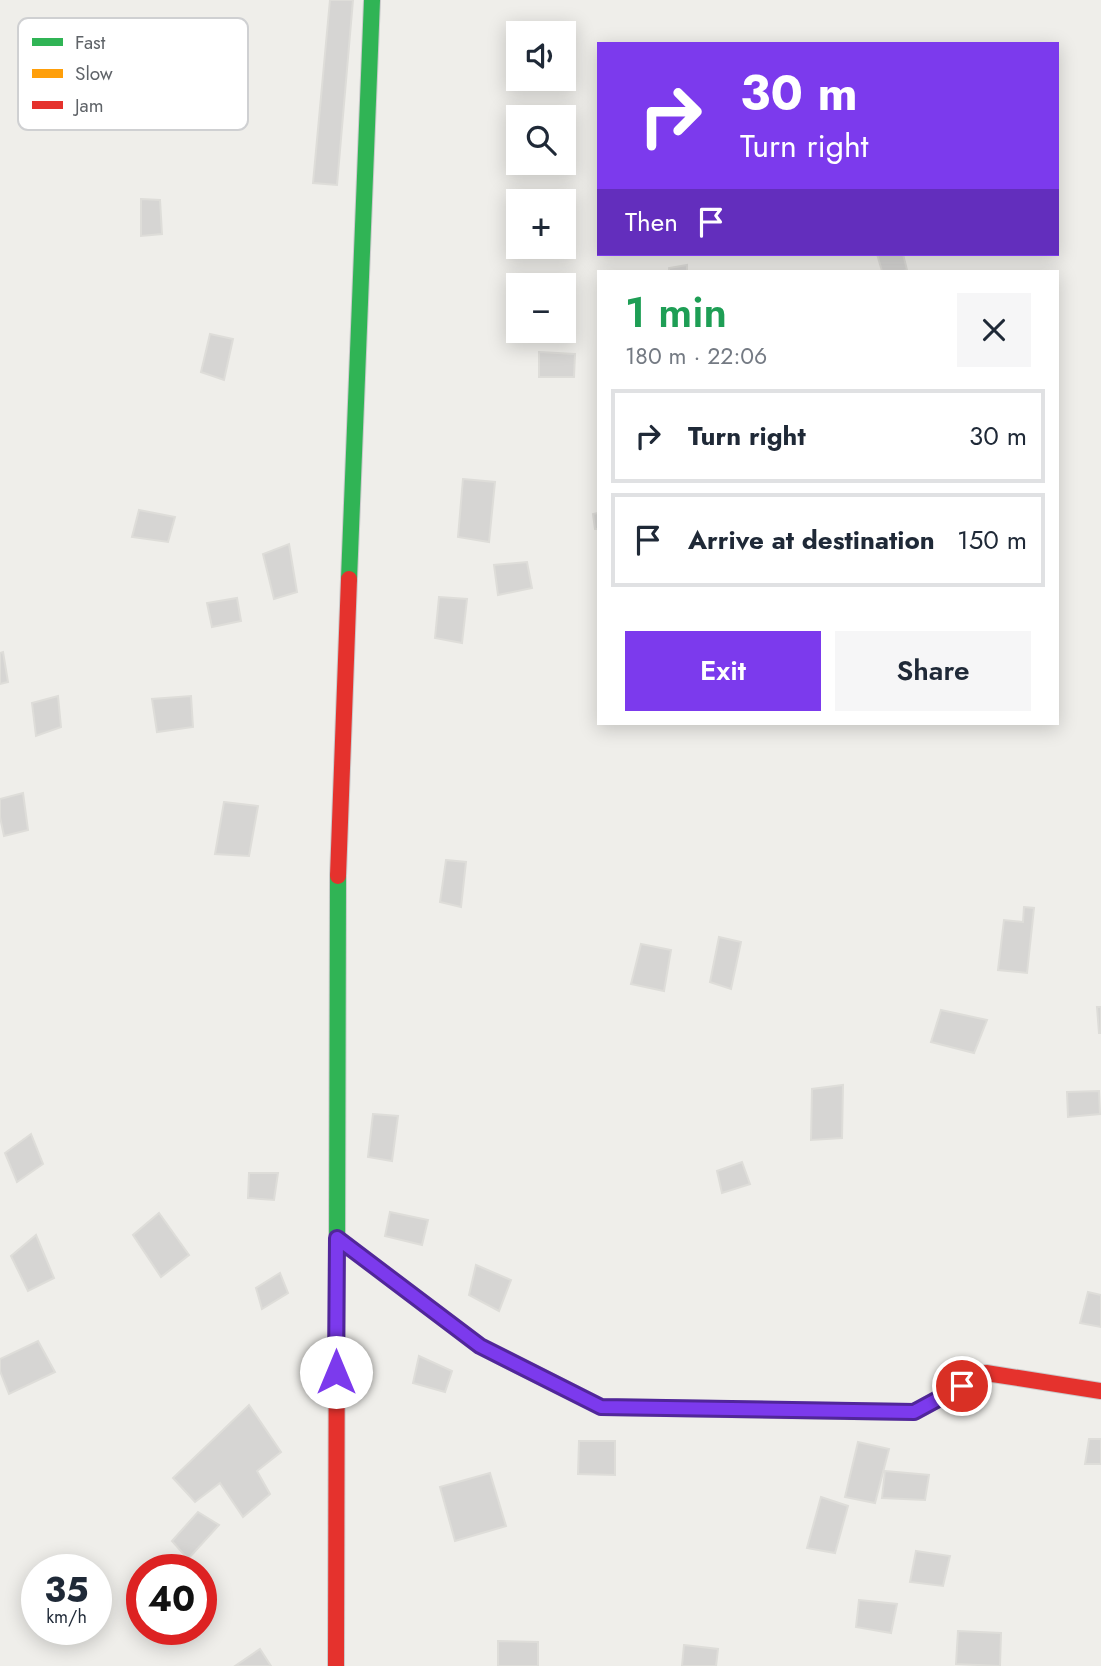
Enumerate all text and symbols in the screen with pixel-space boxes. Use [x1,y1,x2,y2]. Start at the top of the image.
legend [18,18,248,130]
map controls [506,21,576,343]
button: sound [506,21,576,91]
text: Fast [75,29,106,56]
text: 30 m [740,58,858,128]
text: Slow [75,60,113,87]
icon: right [625,70,716,161]
text: Jam [72,92,104,119]
button: search [506,105,576,175]
text: Turn right [740,123,869,169]
button: + [506,189,576,259]
text: Then [625,203,678,241]
icon: arrive [692,203,730,241]
button: − [506,273,576,343]
text: 1 min [625,282,727,343]
button: close [957,293,1031,367]
text: 180 m · 22:06 [625,339,767,373]
icon: right [629,417,667,455]
text: Turn right [688,417,806,455]
text: 30 m [969,417,1027,455]
icon: arrive [629,521,667,559]
text: Arrive at destination [688,521,935,559]
text: 150 m [957,521,1027,559]
button: Exit [625,631,821,711]
button: Share [835,631,1031,711]
position arrow [299,1335,373,1409]
pin [932,1356,992,1416]
icon: arrive [943,1367,981,1405]
speed limit sign: 40 [126,1554,217,1645]
text: 35 [44,1565,89,1615]
text: km/h [46,1604,87,1630]

